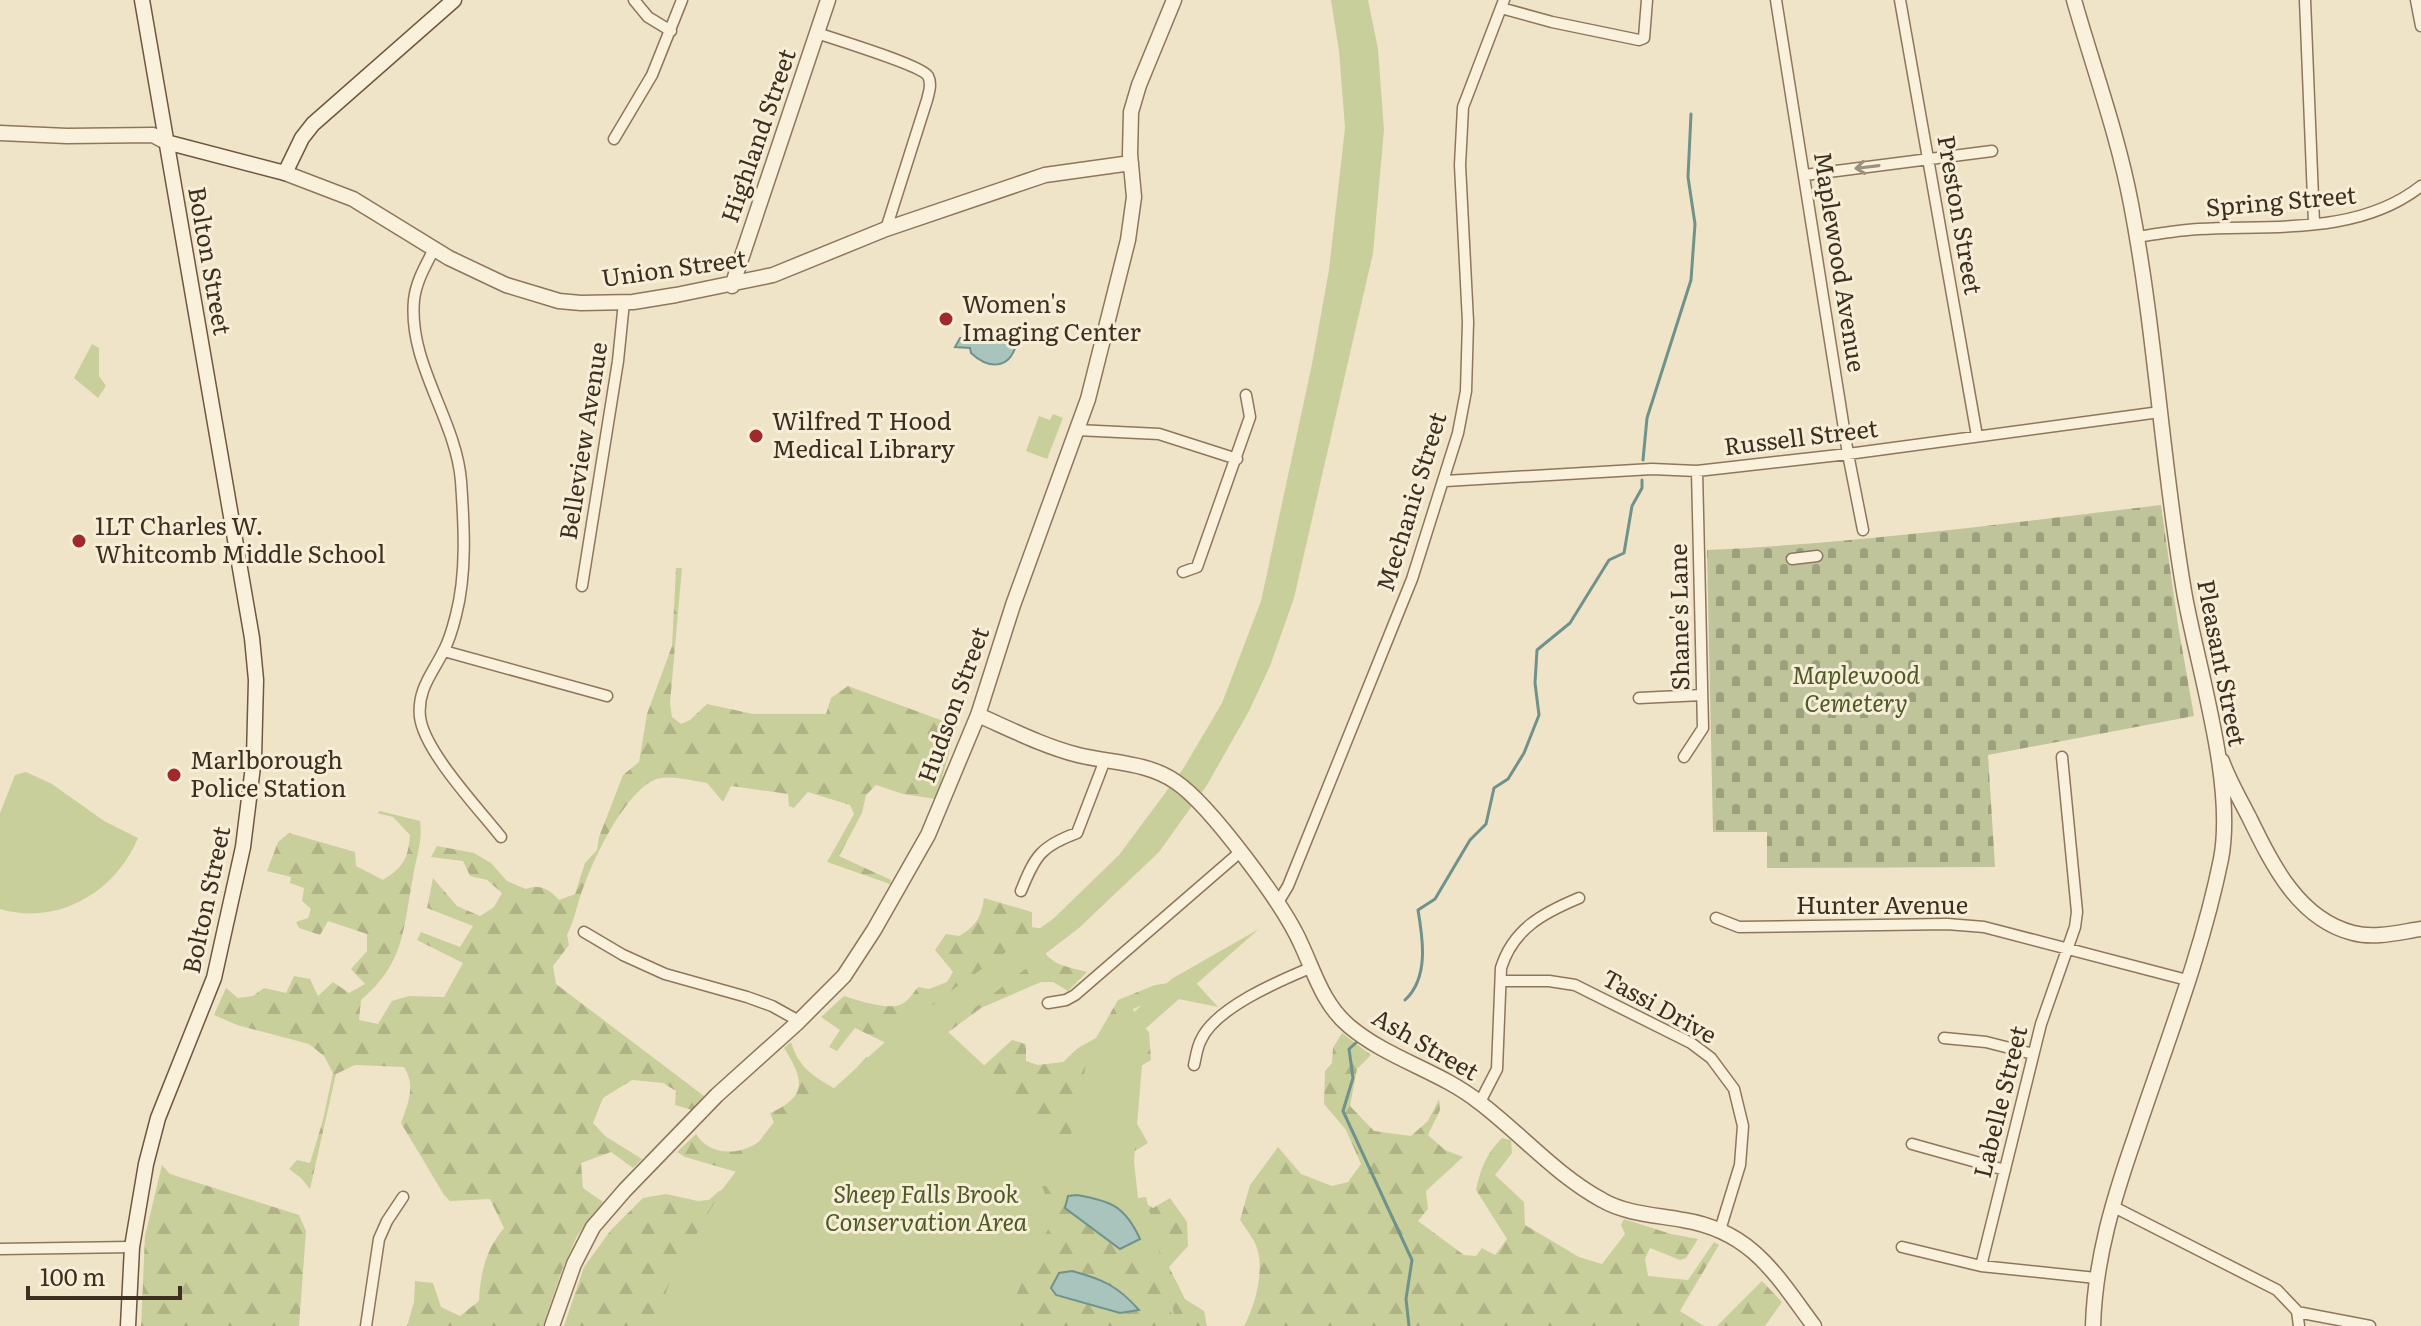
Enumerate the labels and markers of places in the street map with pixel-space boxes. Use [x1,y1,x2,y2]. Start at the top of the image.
place label: Women's Imaging Center [962,285,1141,348]
marker: Women's Imaging Center [937,310,955,328]
place label: Wilfred T Hood Medical Library [772,402,955,465]
marker: Wilfred T Hood Medical Library [747,427,765,445]
place label: 1LT Charles W. Whitcomb Middle School [95,507,385,570]
marker: 1LT Charles W. Whitcomb Middle School [70,532,88,550]
place label: Marlborough Police Station [190,741,347,804]
marker: Marlborough Police Station [165,766,183,784]

